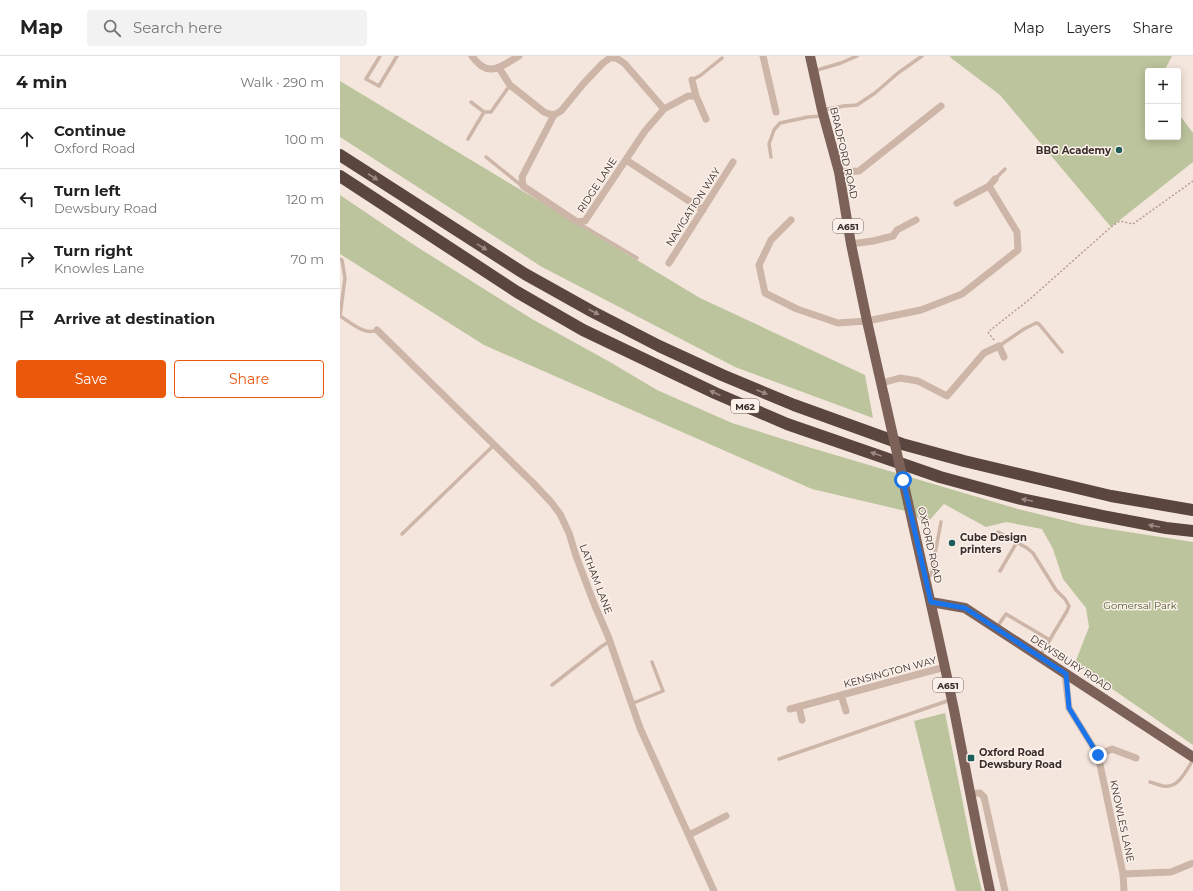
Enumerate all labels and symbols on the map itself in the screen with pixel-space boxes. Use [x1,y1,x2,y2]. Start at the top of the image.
street label: BRADFORD ROAD [827,106,861,200]
place label: BBG Academy [1036,144,1112,157]
marker: BBG Academy [1114,145,1124,155]
street label: RIDGE LANE [574,155,620,215]
street label: NAVIGATION WAY [663,165,724,249]
one-way arrow [367,173,379,180]
road number: A651 [833,219,863,233]
one-way arrow [476,243,488,250]
one-way arrow [588,309,600,316]
one-way arrow [757,389,768,395]
one-way arrow [710,390,721,396]
road number: M62 [731,399,759,413]
one-way arrow [869,451,881,457]
route start [894,471,912,489]
one-way arrow [1021,496,1033,502]
street label: OXFORD ROAD [915,505,945,585]
one-way arrow [1148,522,1161,528]
place label: Cube Design printers [960,531,1027,556]
marker: Cube Design printers [947,538,957,548]
street label: LATHAM LANE [577,542,615,616]
park label: Gomersal Park [1103,599,1177,612]
street label: DEWSBURY ROAD [1028,632,1114,694]
street label: KENSINGTON WAY [842,653,938,691]
road number: A651 [933,678,963,692]
place label: Oxford Road Dewsbury Road [979,746,1062,771]
route end [1089,746,1107,764]
marker: Oxford Road Dewsbury Road [966,753,976,763]
street label: KNOWLES LANE [1107,779,1137,864]

